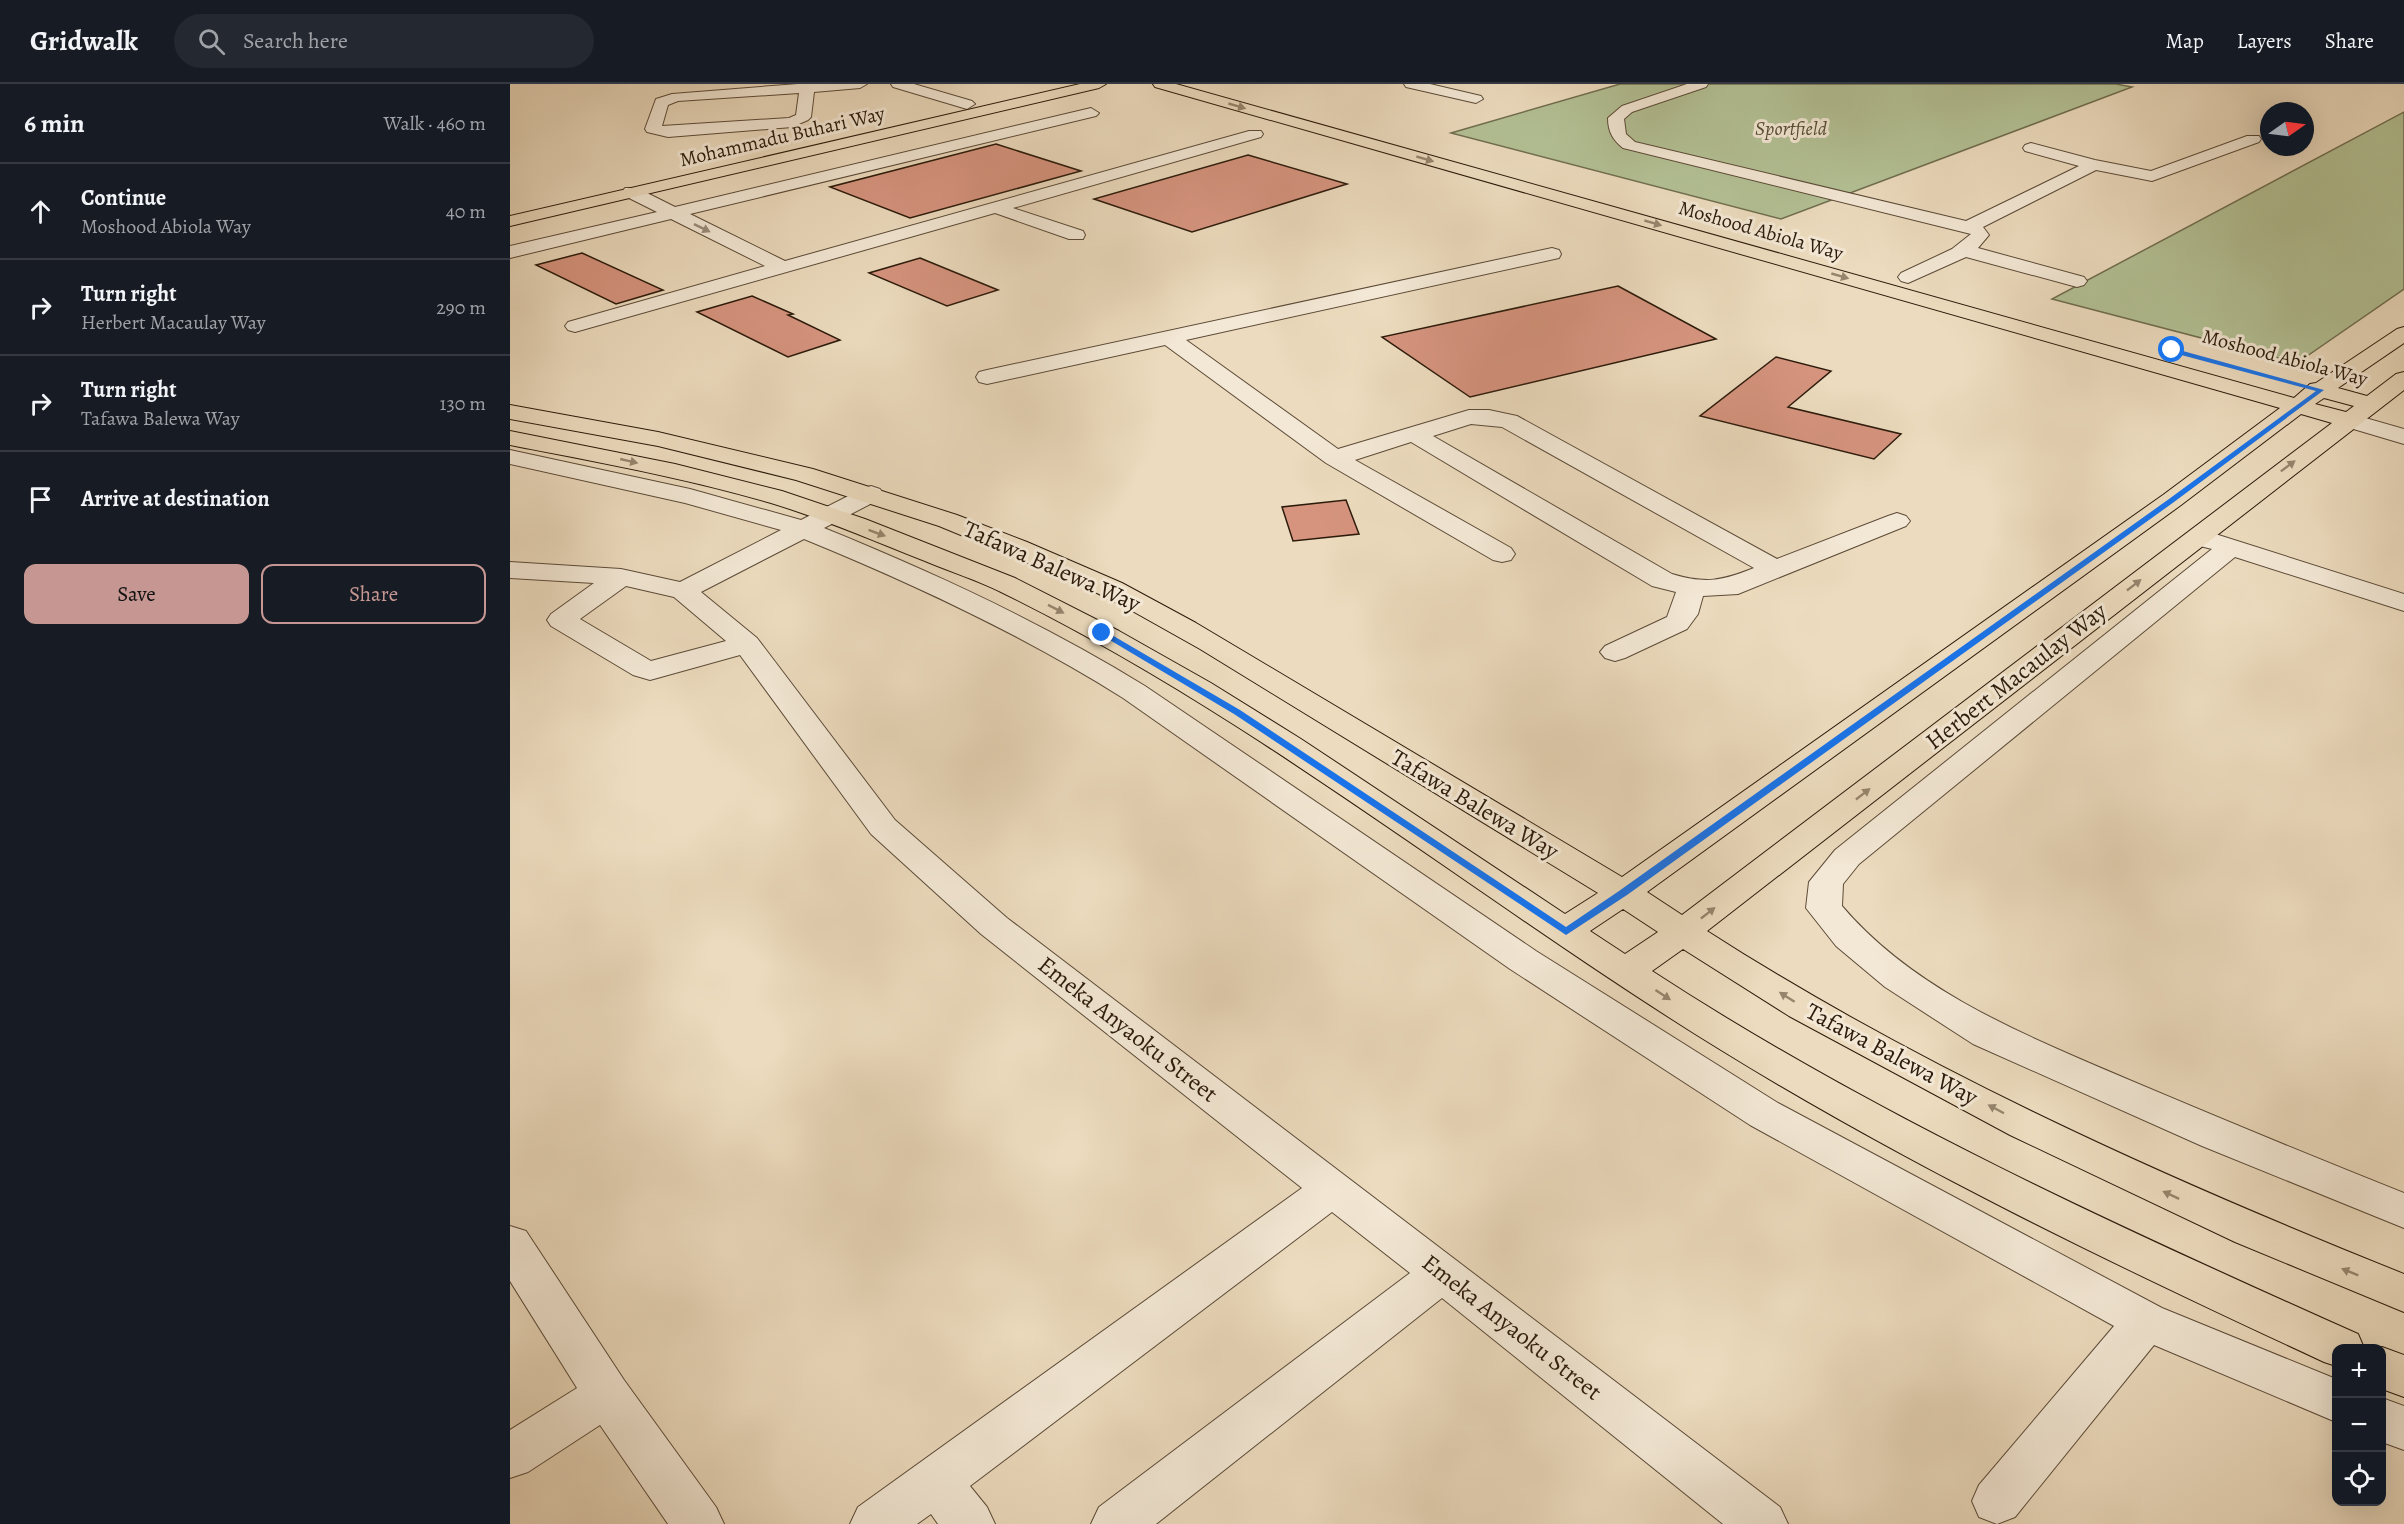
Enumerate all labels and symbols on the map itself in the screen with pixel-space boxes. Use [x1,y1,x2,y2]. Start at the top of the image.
street label: Mohammadu Buhari Way [677,100,888,173]
one-way arrow [1228,101,1246,111]
north arrow [2260,102,2314,156]
park label: Sportfield [1755,115,1828,142]
one-way arrow [1415,154,1434,164]
street label: Moshood Abiola Way [1675,194,1847,267]
one-way arrow [1644,219,1662,228]
one-way arrow [694,223,711,232]
one-way arrow [1831,272,1849,281]
street label: Moshood Abiola Way [2199,322,2371,393]
route start [2158,336,2184,362]
one-way arrow [620,456,639,466]
one-way arrow [2280,460,2296,472]
street label: Tafawa Balewa Way [958,513,1146,619]
one-way arrow [868,529,886,538]
one-way arrow [2126,580,2141,592]
street label: Herbert Macaulay Way [1919,595,2113,757]
one-way arrow [1047,604,1065,614]
route end [1088,619,1114,645]
street label: Tafawa Balewa Way [1385,741,1565,867]
one-way arrow [1855,788,1871,800]
one-way arrow [1701,907,1716,919]
street label: Emeka Anyaoku Street [1031,949,1225,1109]
one-way arrow [1655,989,1671,1001]
one-way arrow [1779,992,1795,1003]
street label: Tafawa Balewa Way [1800,995,1984,1113]
one-way arrow [1987,1104,2004,1114]
one-way arrow [2161,1190,2179,1200]
street label: Emeka Anyaoku Street [1415,1247,1609,1407]
one-way arrow [2340,1267,2358,1277]

